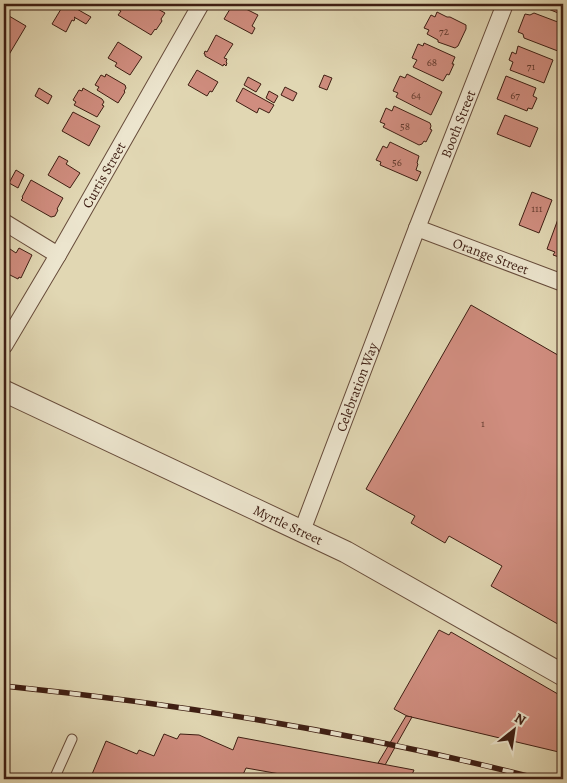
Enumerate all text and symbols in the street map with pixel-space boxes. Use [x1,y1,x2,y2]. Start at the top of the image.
house number: 72 [439,24,449,39]
house number: 68 [427,55,437,70]
house number: 71 [527,59,535,74]
street label: Booth Street [436,87,480,161]
house number: 64 [411,88,421,103]
house number: 67 [510,88,520,103]
house number: 58 [400,119,410,134]
street label: Curtis Street [78,138,131,212]
house number: 56 [392,155,402,170]
house number: 111 [531,201,543,216]
street label: Orange Street [450,233,532,279]
street label: Celebration Way [332,339,383,434]
house number: 1 [481,416,485,431]
street label: Myrtle Street [250,501,326,550]
north arrow [490,706,540,756]
text: N [511,708,529,730]

